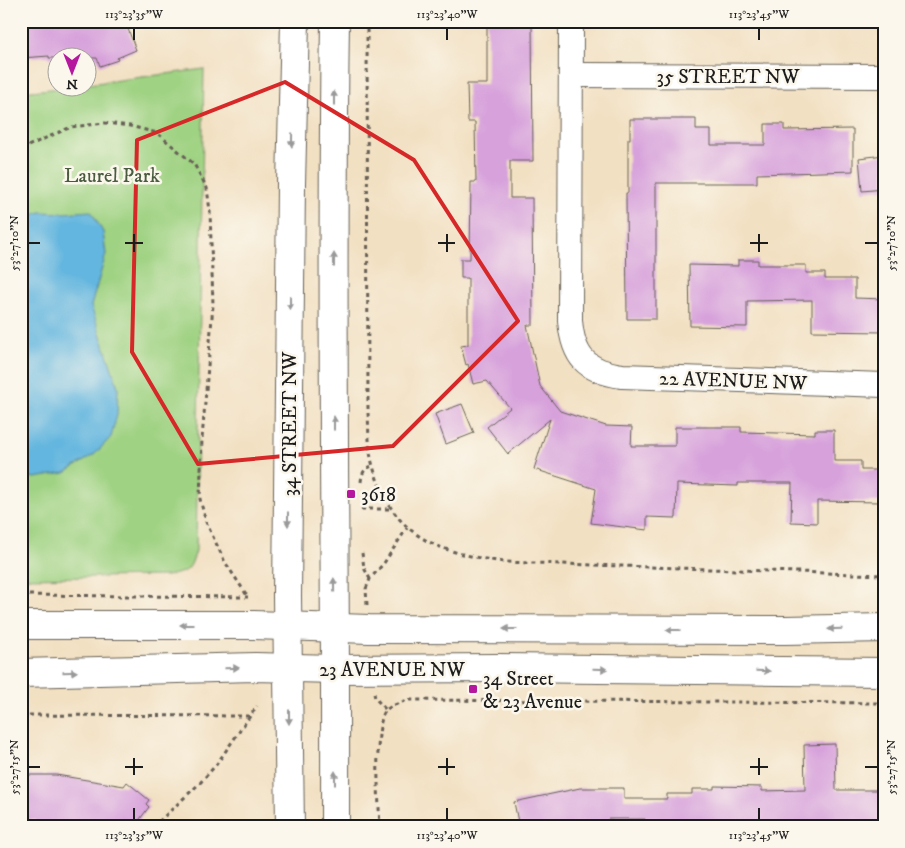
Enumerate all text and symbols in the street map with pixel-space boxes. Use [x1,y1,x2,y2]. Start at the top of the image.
text: 113°23'35"W [105,7,164,22]
text: 113°23'40"W [417,7,478,22]
text: 113°23'45"W [729,7,790,22]
north arrow [48,48,98,98]
street label: 35 STREET NW [656,65,800,90]
text: N [66,75,78,93]
one-way arrow [330,90,338,106]
one-way arrow [288,132,296,148]
park label: Laurel Park [64,164,160,189]
text: 53°27'10"N [7,215,22,271]
text: 53°27'10"N [884,215,899,271]
one-way arrow [330,252,338,268]
one-way arrow [286,295,294,311]
street label: 34 STREET NW [278,351,303,496]
street label: 22 AVENUE NW [659,366,808,397]
one-way arrow [330,415,338,431]
place label: 3618 [361,483,396,508]
marker: 3618 [345,488,357,500]
one-way arrow [284,512,292,528]
one-way arrow [330,577,338,593]
one-way arrow [179,621,195,629]
one-way arrow [502,625,518,633]
one-way arrow [827,625,843,633]
one-way arrow [664,626,680,634]
street label: 23 AVENUE NW [319,658,466,683]
one-way arrow [225,664,241,672]
one-way arrow [593,665,609,673]
place label: 34 Street & 23 Avenue [483,667,582,715]
one-way arrow [755,667,771,675]
one-way arrow [62,668,78,676]
marker: 34 Street & 23 Avenue [467,683,479,695]
one-way arrow [285,709,293,725]
text: 53°27'15"N [7,739,22,795]
text: 53°27'15"N [884,739,899,795]
one-way arrow [331,770,339,786]
text: 113°23'35"W [105,828,164,843]
text: 113°23'40"W [417,828,478,843]
text: 113°23'45"W [729,828,790,843]

